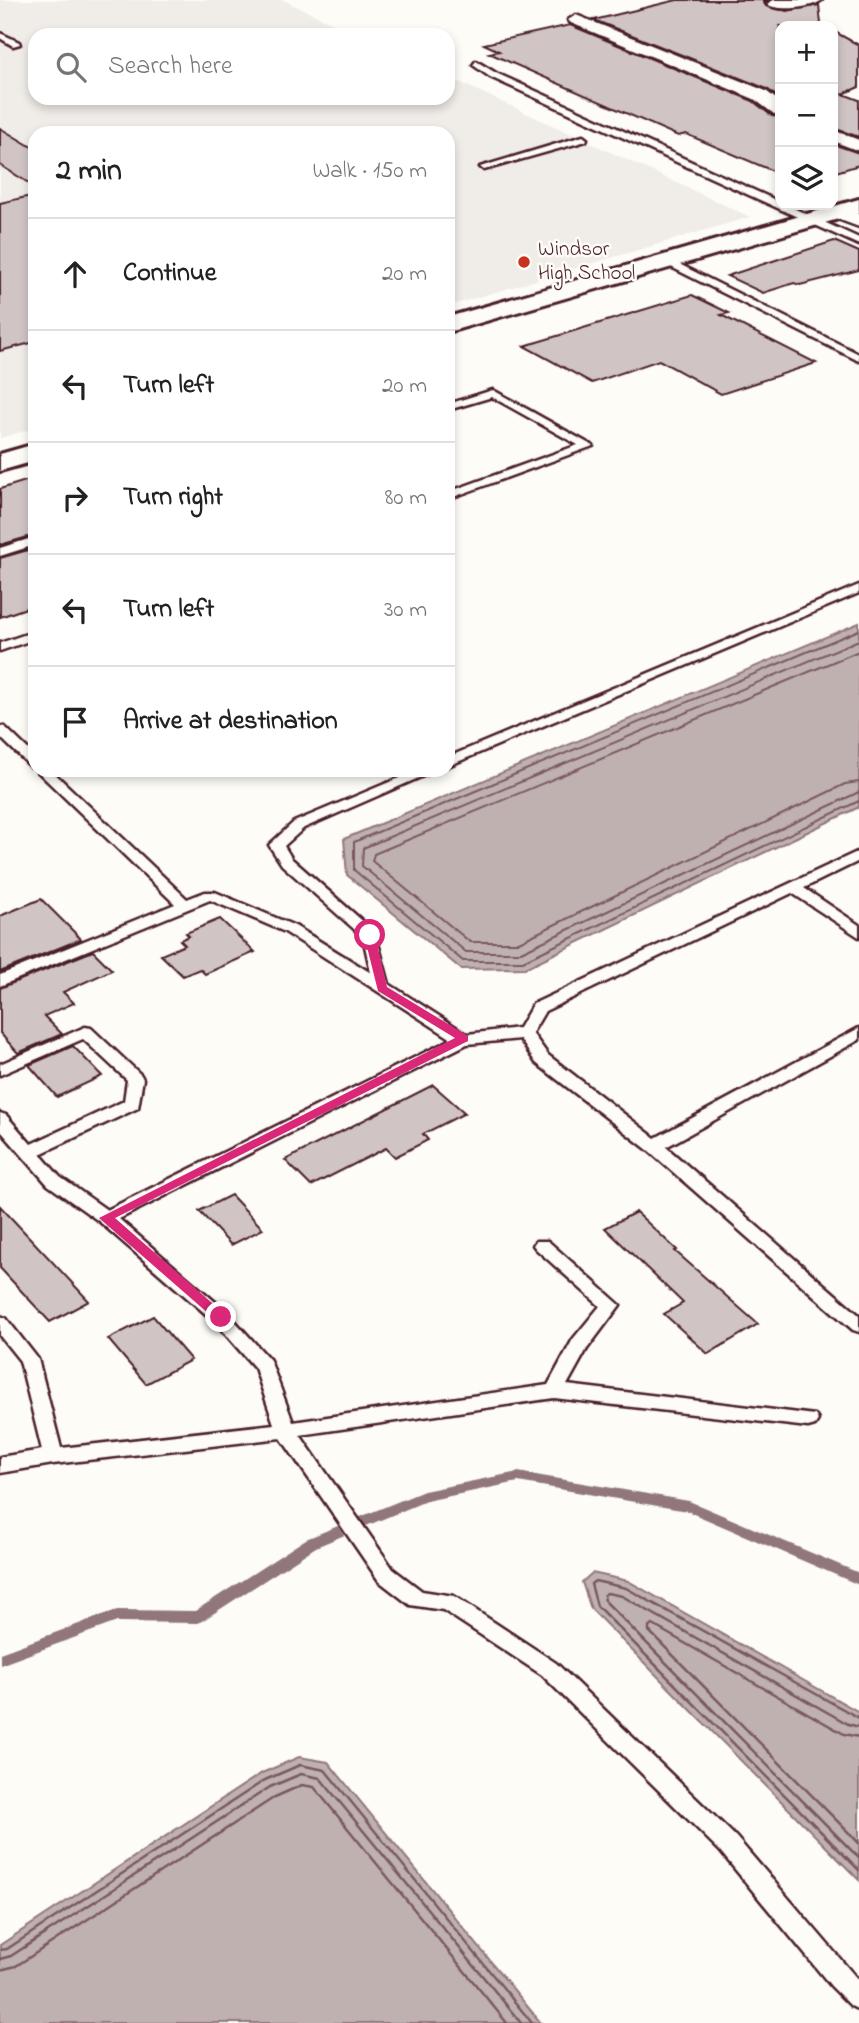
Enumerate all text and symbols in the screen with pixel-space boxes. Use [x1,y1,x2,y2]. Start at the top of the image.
map controls [775,21,838,210]
button: + [775,21,838,84]
search box [28,28,455,105]
icon: search [52,48,90,86]
text: Search here [108,48,233,86]
button: − [775,84,838,147]
button: layers [775,147,838,210]
text: 2 min [56,150,122,194]
text: Walk · 150 m [312,155,427,188]
place label: Windsor High School [538,235,635,291]
marker: Windsor High School [516,254,532,270]
icon: ahead [56,255,94,293]
text: Continue [123,255,216,293]
text: 20 m [382,258,427,291]
icon: left [56,367,94,405]
text: Turn left [123,367,214,405]
text: 20 m [382,370,427,403]
icon: right [56,479,94,517]
text: Turn right [123,479,223,517]
text: 80 m [385,482,427,515]
icon: left [56,591,94,629]
text: Turn left [123,591,214,629]
text: 30 m [384,594,427,627]
icon: arrive [56,703,94,741]
text: Arrive at destination [123,703,338,741]
route start [354,919,385,950]
route end [205,1301,236,1332]

